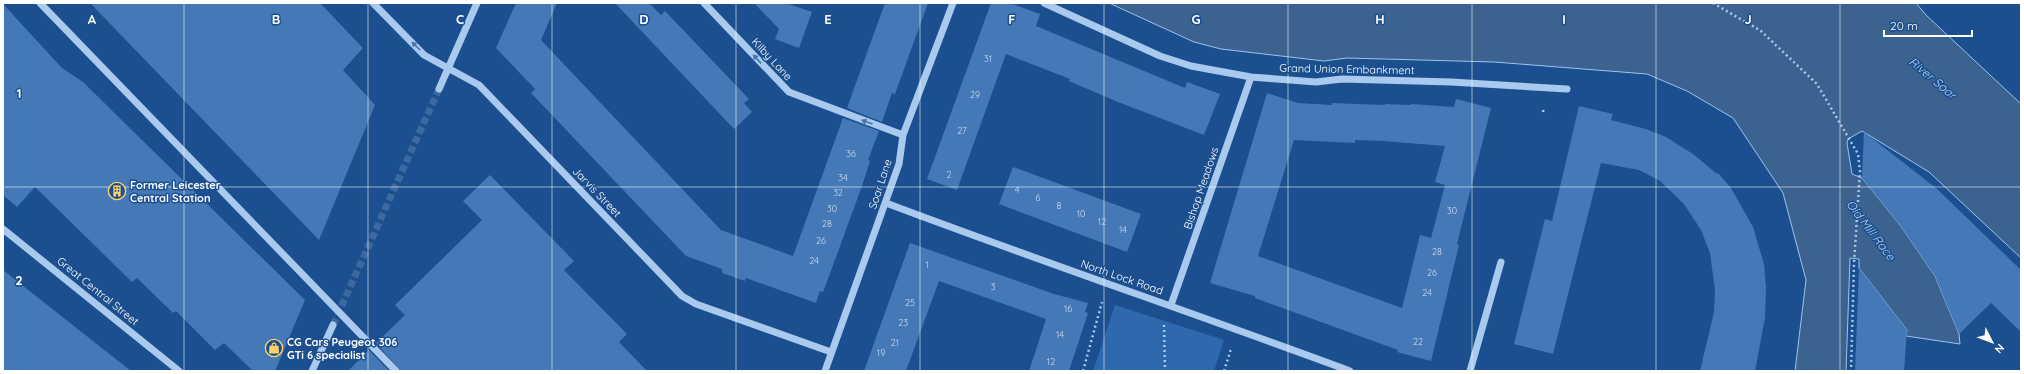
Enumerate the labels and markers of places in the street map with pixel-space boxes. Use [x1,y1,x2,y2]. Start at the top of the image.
place label: Former Leicester Central Station [130,178,221,205]
building icon: Former Leicester Central Station [107,181,127,201]
place label: CG Cars Peugeot 306 GTi 6 specialist [287,335,397,362]
shop icon: CG Cars Peugeot 306 GTi 6 specialist [264,338,284,358]

